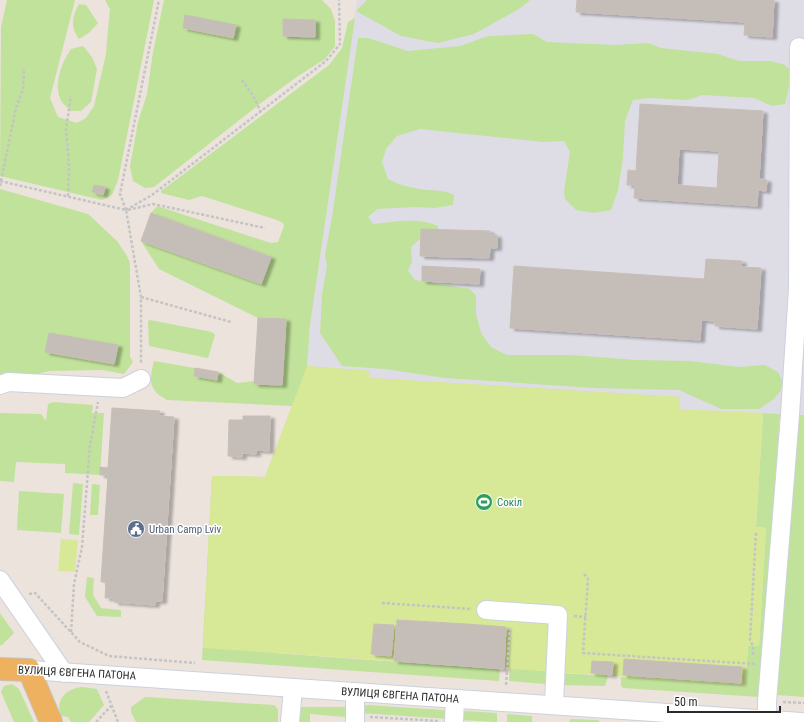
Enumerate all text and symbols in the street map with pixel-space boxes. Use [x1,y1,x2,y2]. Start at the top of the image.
sports icon: Сокіл [474,492,494,512]
place label: Сокіл [497,496,522,509]
public building icon: Urban Camp Lviv [126,519,146,539]
place label: Urban Camp Lviv [149,523,222,536]
street label: ВУЛИЦЯ ЄВГЕНА ПАТОНА [18,663,137,683]
street label: ВУЛИЦЯ ЄВГЕНА ПАТОНА [341,685,460,706]
scale bar [668,688,780,714]
text: 50 m [674,695,698,709]

